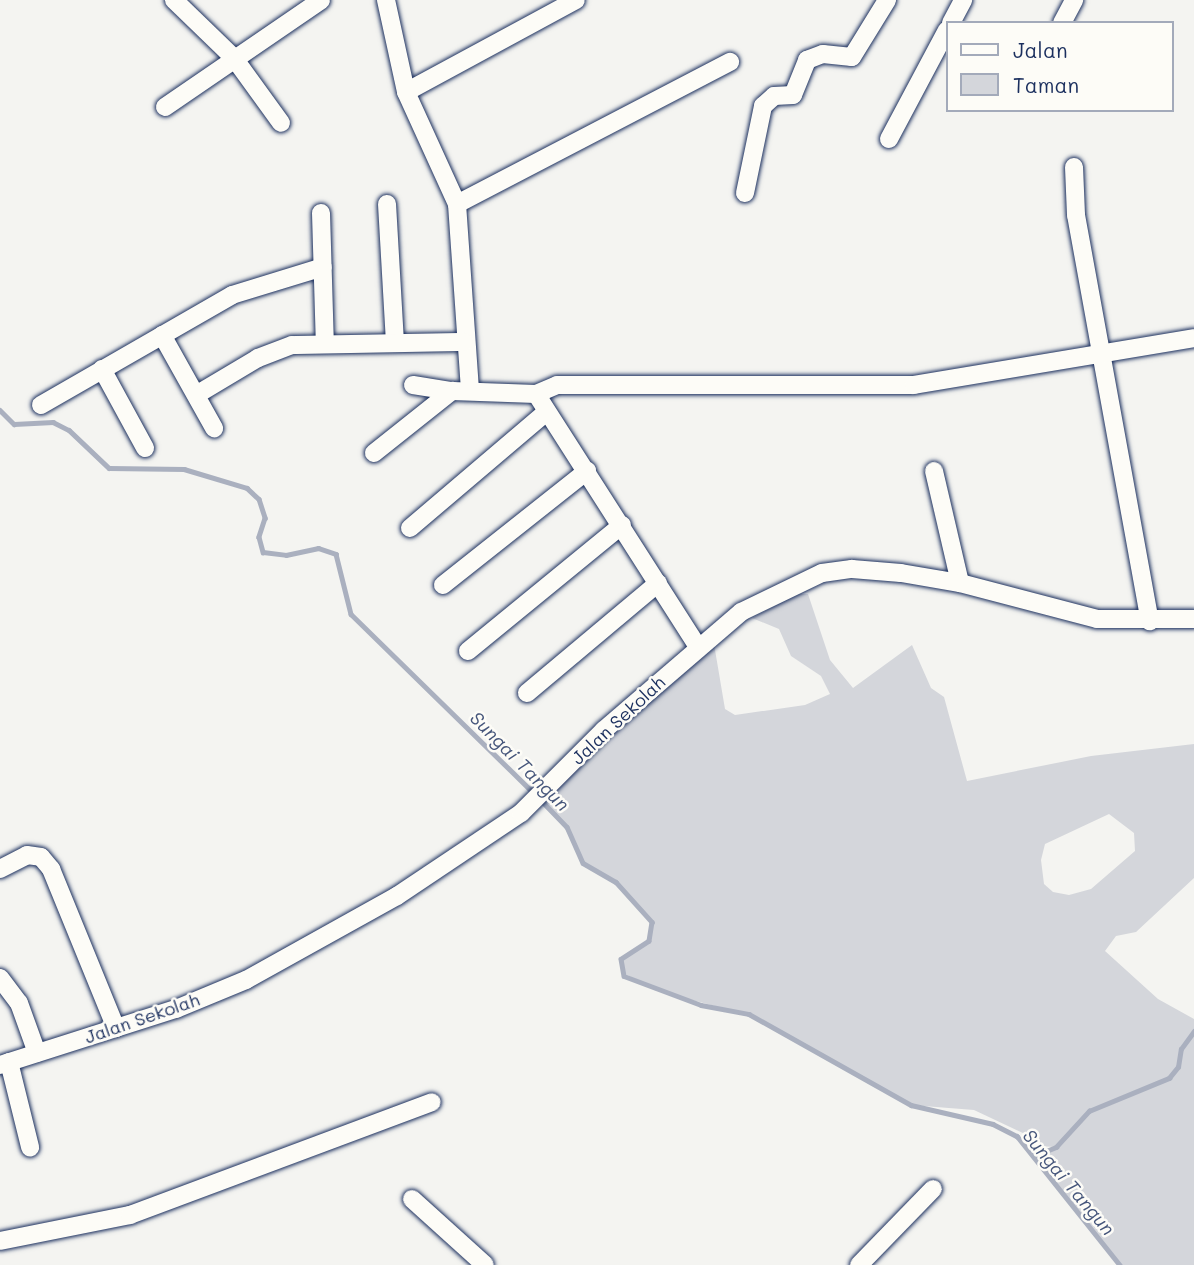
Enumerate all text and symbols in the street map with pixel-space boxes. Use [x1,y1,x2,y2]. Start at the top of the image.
legend [946,21,1173,112]
text: Jalan [1013,36,1068,63]
text: Taman [1013,71,1079,98]
street label: Jalan Sekolah [567,671,669,769]
water label: Sungai Tangun [466,707,574,815]
street label: Jalan Sekolah [82,988,202,1048]
water label: Sungai Tangun [1018,1124,1120,1240]

